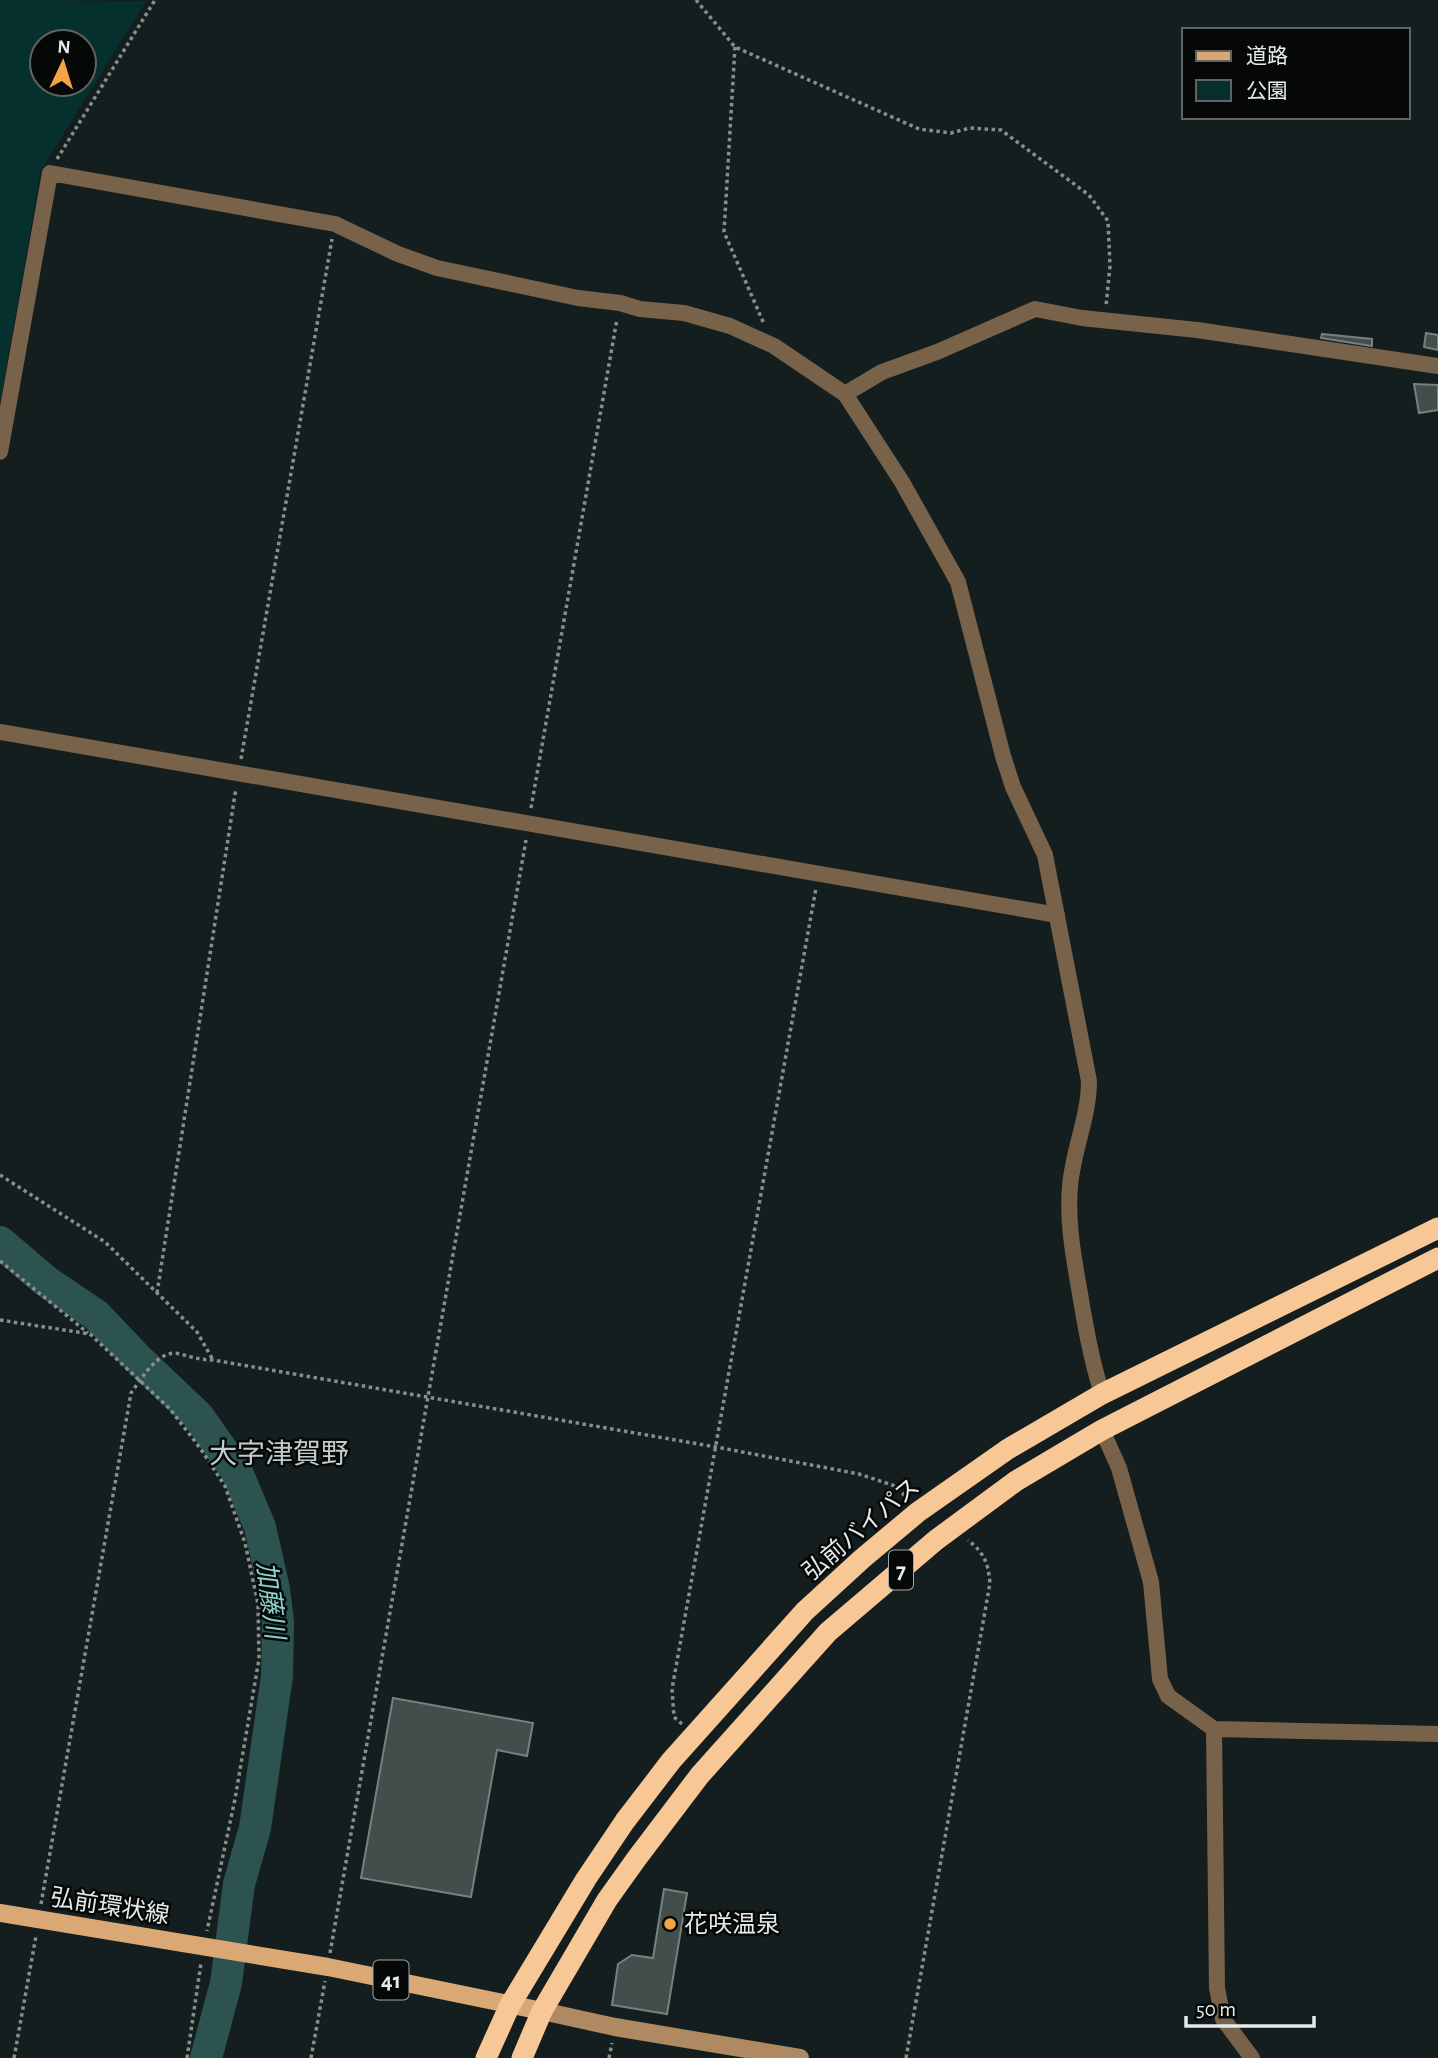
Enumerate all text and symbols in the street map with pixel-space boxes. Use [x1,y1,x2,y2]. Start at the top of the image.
north arrow [28,28,98,98]
legend [1182,28,1410,119]
text: N [57,38,71,57]
text: 道路 [1246,45,1288,67]
text: 公園 [1246,81,1288,102]
district label: 大字津賀野 [209,1439,349,1469]
street label: 弘前バイパス [798,1473,924,1585]
road number: 7 [889,1550,913,1590]
water label: 加藤川 [252,1560,289,1643]
street label: 弘前環状線 [49,1884,171,1928]
place label: 花咲温泉 [684,1911,780,1937]
marker: 花咲温泉 [662,1916,678,1932]
road number: 41 [374,1960,408,1999]
scale bar [1186,1984,1314,2028]
text: 50 m [1196,1999,1236,2020]

